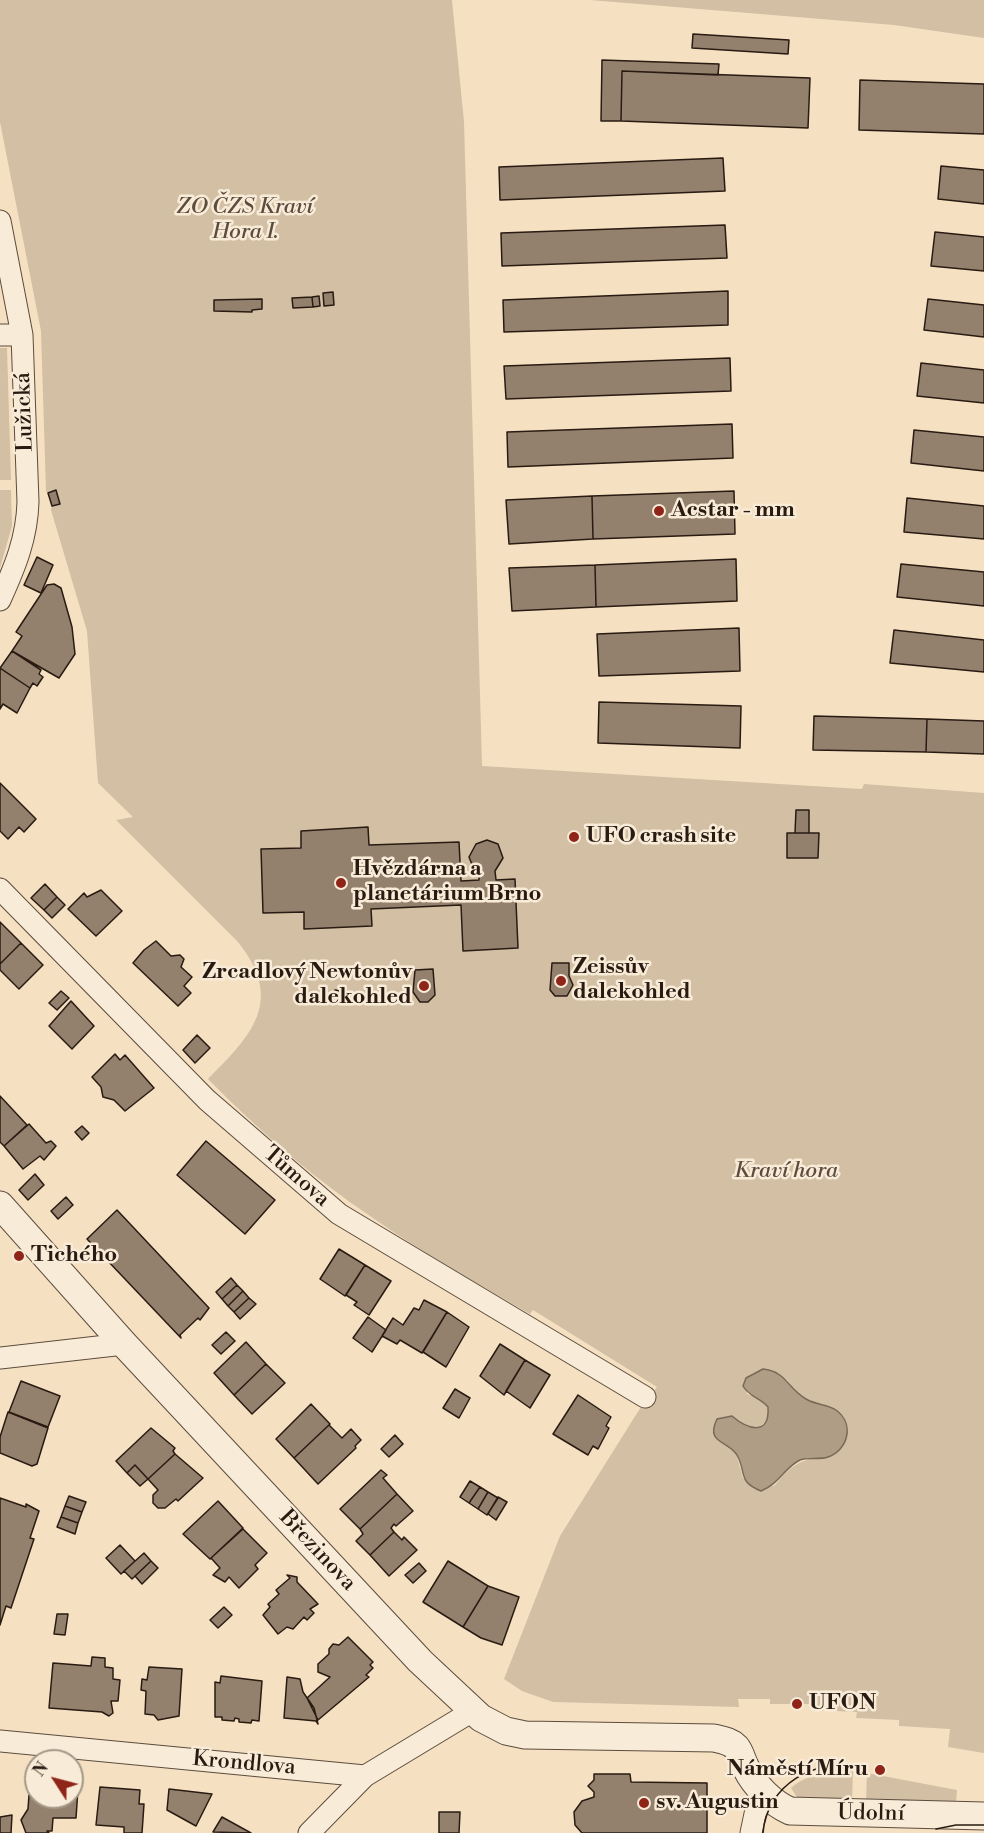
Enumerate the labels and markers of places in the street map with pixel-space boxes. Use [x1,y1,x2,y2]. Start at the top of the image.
place label: Acstar - mm [671,498,795,524]
marker: Acstar - mm [652,504,666,518]
place label: UFO crash site [586,824,736,850]
marker: UFO crash site [567,830,581,844]
place label: Hvězdárna a planetárium Brno [353,857,541,908]
marker: Hvězdárna a planetárium Brno [334,876,348,890]
place label: Zeissův dalekohled [573,955,691,1006]
place label: Zrcadlový Newtonův dalekohled [202,960,412,1011]
marker: Zeissův dalekohled [554,974,568,988]
marker: Zrcadlový Newtonův dalekohled [417,979,431,993]
place label: Tichého [31,1243,117,1269]
marker: Tichého [12,1249,26,1263]
place label: UFON [809,1691,876,1717]
marker: UFON [790,1697,804,1711]
place label: Náměstí Míru [727,1757,868,1783]
marker: Náměstí Míru [873,1763,887,1777]
place label: sv. Augustin [656,1790,778,1816]
marker: sv. Augustin [637,1796,651,1810]

